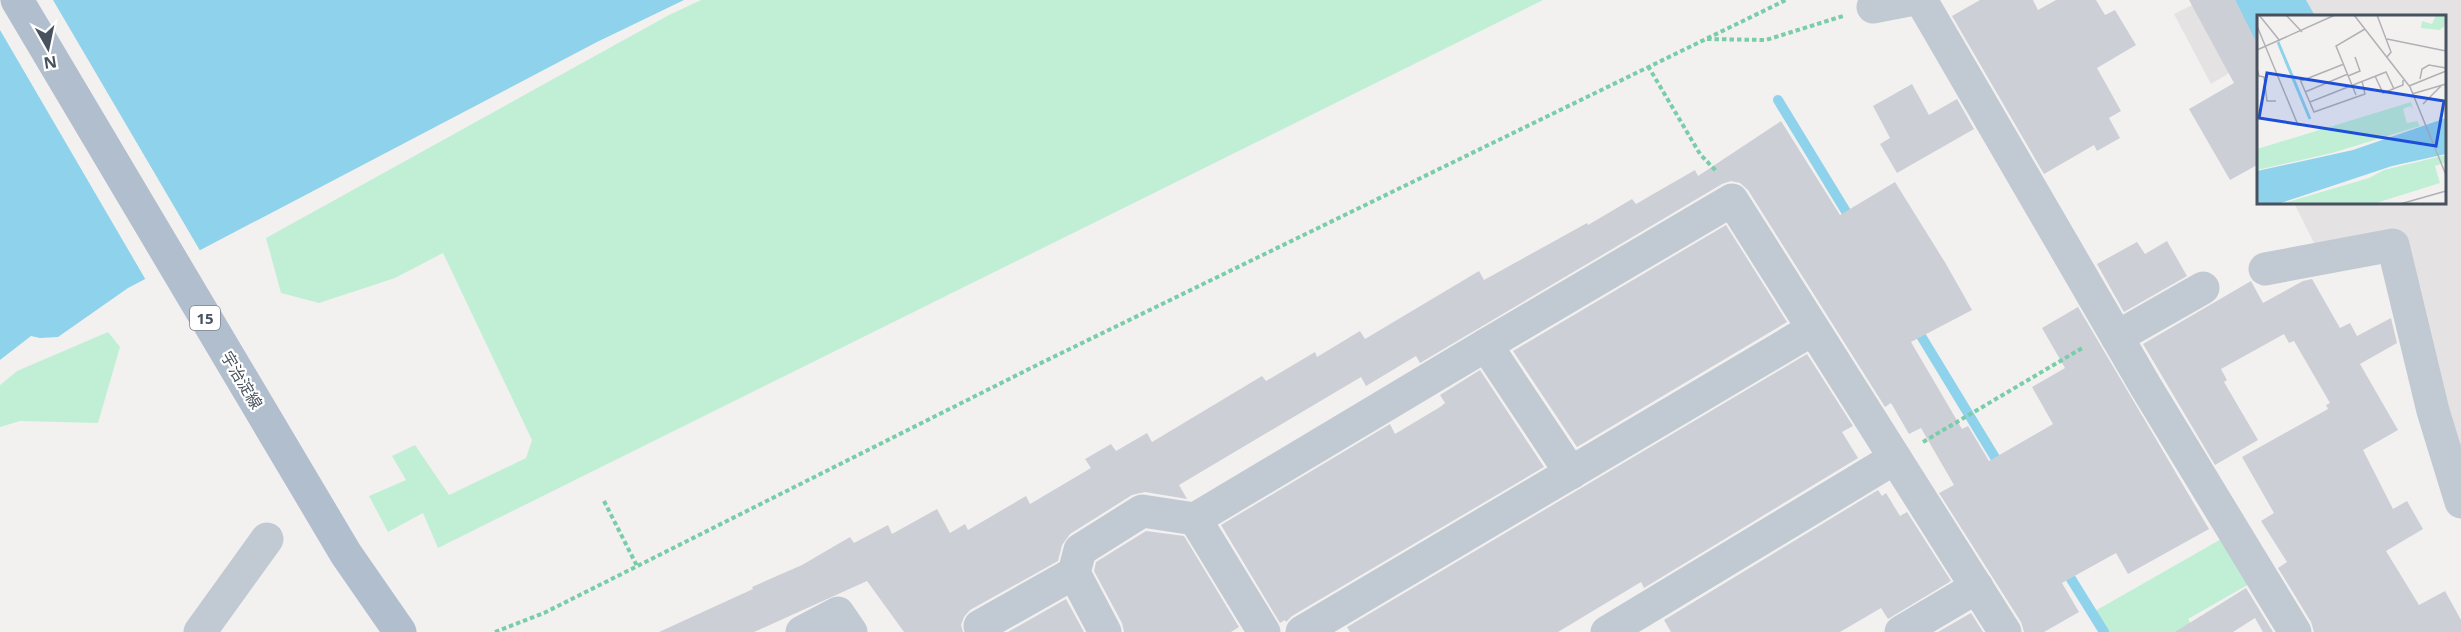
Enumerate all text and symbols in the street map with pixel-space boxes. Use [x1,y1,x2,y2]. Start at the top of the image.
inset map [2257,15,2446,204]
north arrow [18,18,78,78]
text: N [42,51,58,75]
road number: 15 [190,306,220,330]
street label: 宇治淀線 [216,347,268,413]

